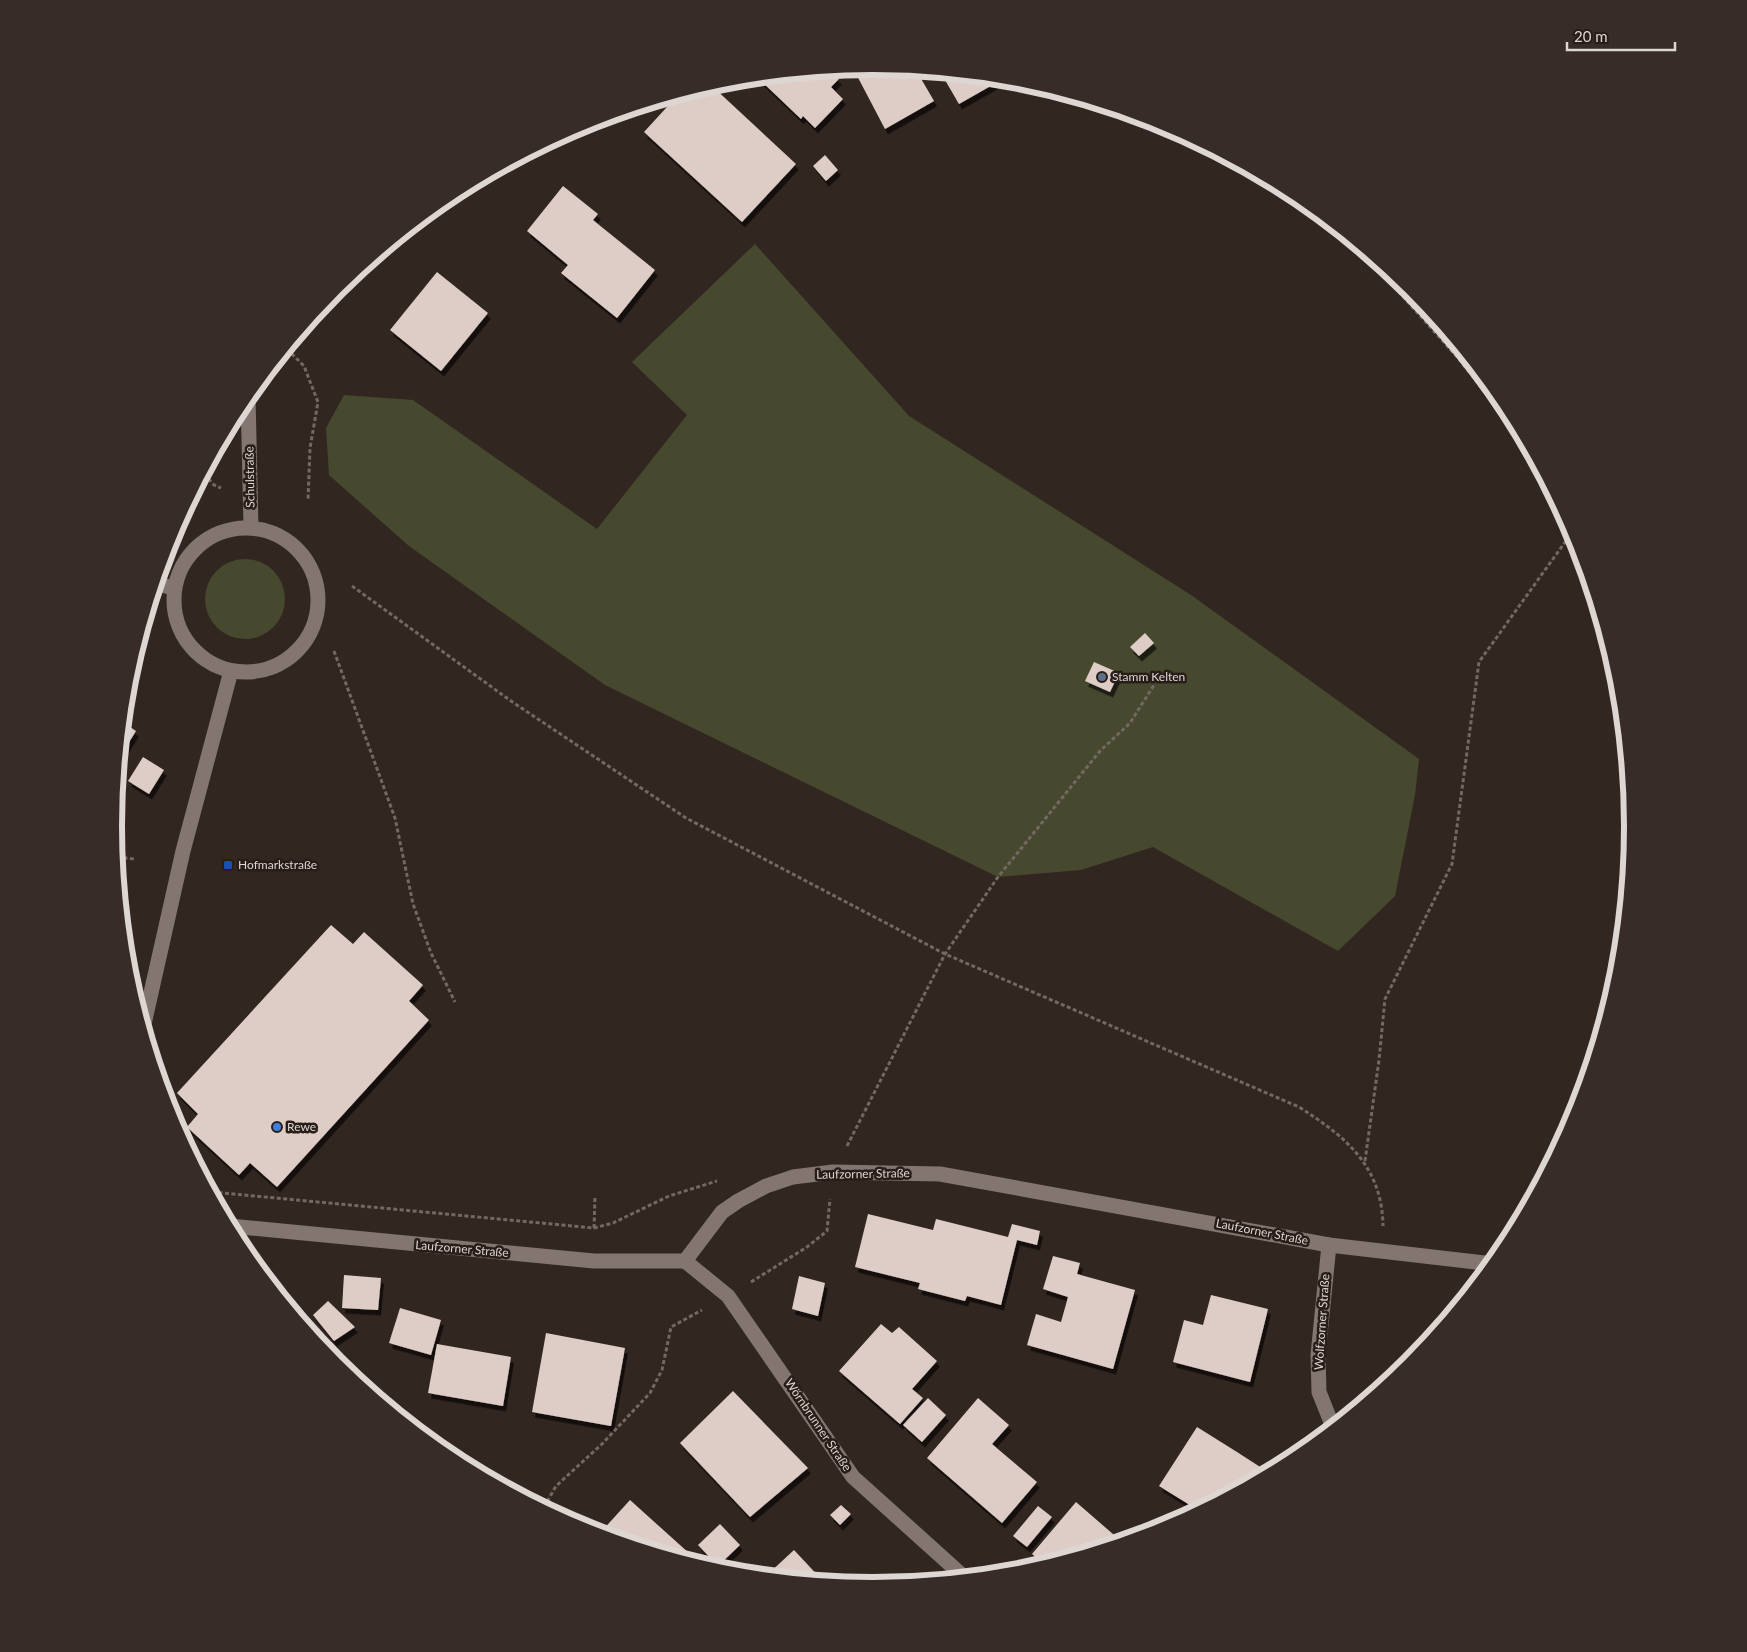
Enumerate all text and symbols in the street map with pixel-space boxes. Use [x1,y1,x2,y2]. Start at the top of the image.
scale bar [1567,20,1674,52]
text: 20 m [1574,27,1608,45]
street label: Schulstraße [241,446,258,508]
place label: Stamm Kelten [1112,669,1185,684]
marker: Stamm Kelten [1096,671,1108,683]
place label: Hofmarkstraße [238,857,317,872]
marker: Hofmarkstraße [222,859,234,871]
place label: Rewe [287,1119,316,1134]
marker: Rewe [271,1121,283,1133]
street label: Laufzorner Straße [816,1165,910,1182]
street label: Laufzorner Straße [1215,1215,1310,1248]
street label: Laufzorner Straße [415,1237,509,1260]
street label: Wolfzorner Straße [1311,1273,1332,1371]
street label: Wörnbrunner Straße [782,1376,855,1474]

